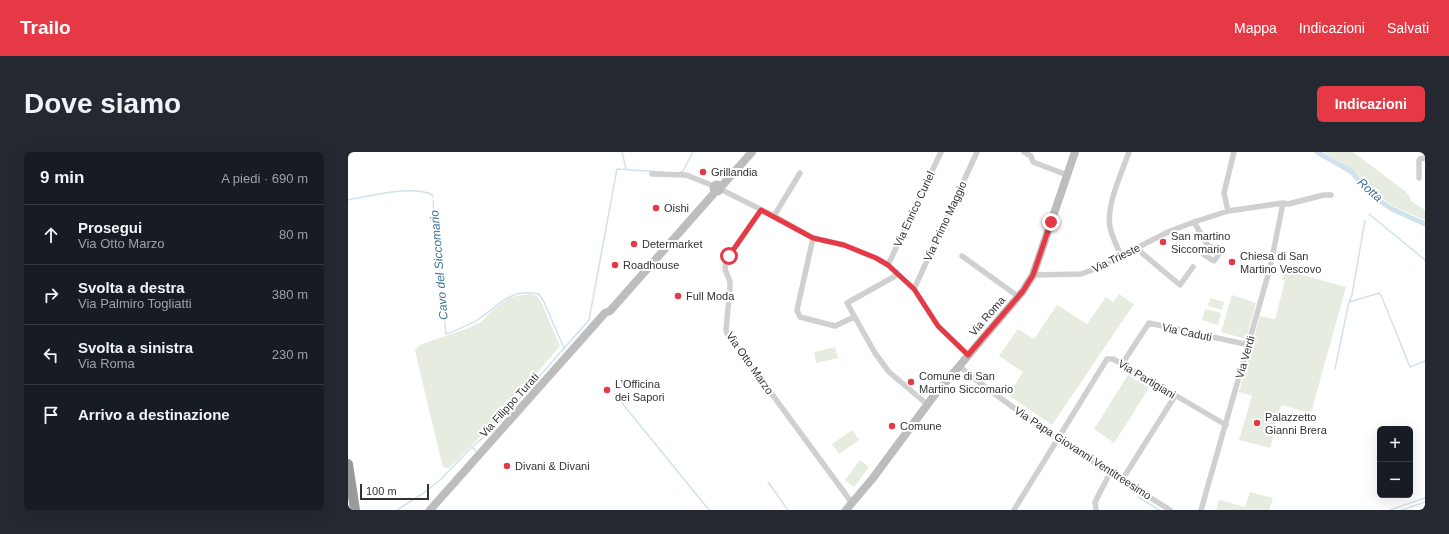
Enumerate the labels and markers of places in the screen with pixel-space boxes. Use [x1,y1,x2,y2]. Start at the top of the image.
place label: Grillandia [711,166,758,178]
marker: Grillandia [698,167,708,177]
place label: Oishi [664,202,689,214]
marker: Oishi [651,203,661,213]
place label: San martino Siccomario [1171,230,1230,255]
marker: San martino Siccomario [1158,237,1168,247]
place label: Determarket [642,238,703,250]
marker: Determarket [629,239,639,249]
place label: Chiesa di San Martino Vescovo [1240,250,1321,275]
marker: Chiesa di San Martino Vescovo [1227,257,1237,267]
place label: Roadhouse [623,259,679,271]
marker: Roadhouse [610,260,620,270]
place label: Full Moda [686,290,735,302]
marker: Full Moda [673,291,683,301]
place label: Comune di San Martino Siccomario [919,370,1013,395]
marker: Comune di San Martino Siccomario [906,377,916,387]
place label: L’Officina dei Sapori [615,378,665,403]
marker: L’Officina dei Sapori [602,385,612,395]
place label: Palazzetto Gianni Brera [1265,411,1328,436]
marker: Palazzetto Gianni Brera [1252,418,1262,428]
place label: Comune [900,420,942,432]
marker: Comune [887,421,897,431]
place label: Divani & Divani [515,460,590,472]
marker: Divani & Divani [502,461,512,471]

